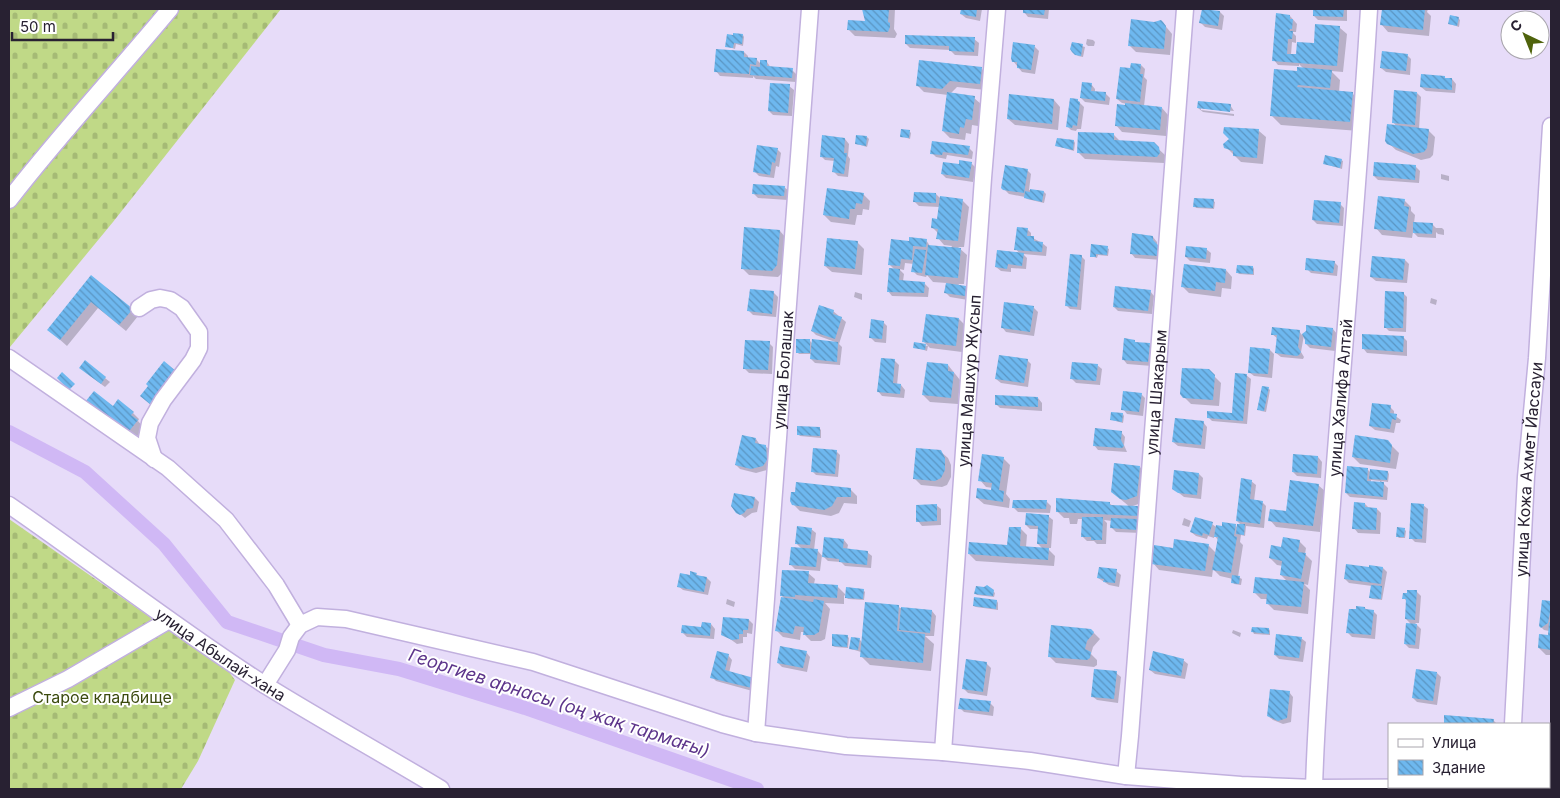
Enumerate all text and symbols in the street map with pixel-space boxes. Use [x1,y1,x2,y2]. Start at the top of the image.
scale bar [12,10,114,42]
north arrow [1500,10,1550,60]
text: С [1506,15,1525,35]
text: 50 m [20,17,56,36]
street label: улица Машхур Жусып [953,294,985,468]
street label: улица Болашак [769,310,797,430]
street label: улица Халифа Алтай [1324,318,1356,478]
street label: улица Шакарым [1141,329,1171,456]
street label: улица Кожа Ахмет Йассауи [1511,361,1547,578]
street label: улица Абылай-хана [151,603,289,705]
water label: Георгиев арнасы (оң жақ тармағы) [406,644,712,761]
park label: Старое кладбище [32,687,172,707]
legend [1388,723,1550,788]
text: Улица [1432,733,1476,752]
text: Здание [1432,758,1486,777]

